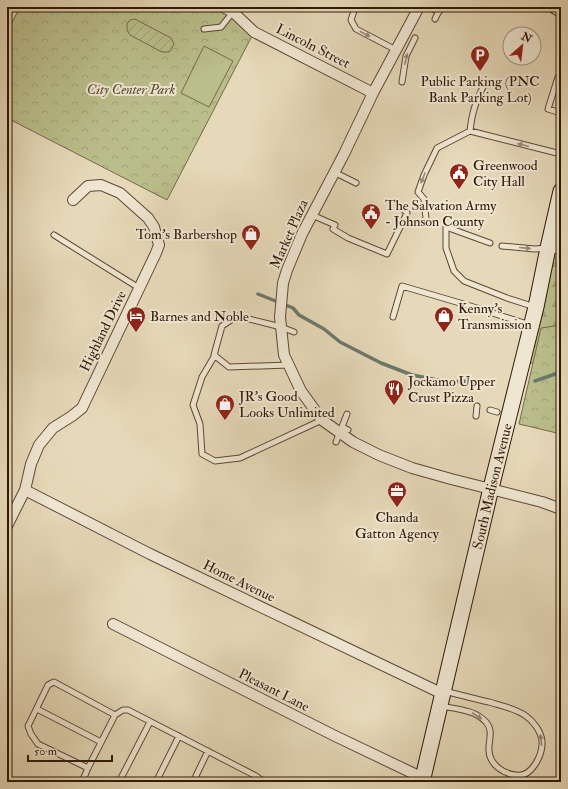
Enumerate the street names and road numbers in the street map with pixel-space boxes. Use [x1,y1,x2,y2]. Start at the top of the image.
street label: Lincoln Street [273,20,353,72]
street label: Market Plaza [266,196,312,271]
street label: Highland Drive [76,288,130,374]
street label: South Madison Avenue [468,421,515,551]
street label: Home Avenue [200,556,278,606]
street label: Pleasant Lane [236,665,313,715]

